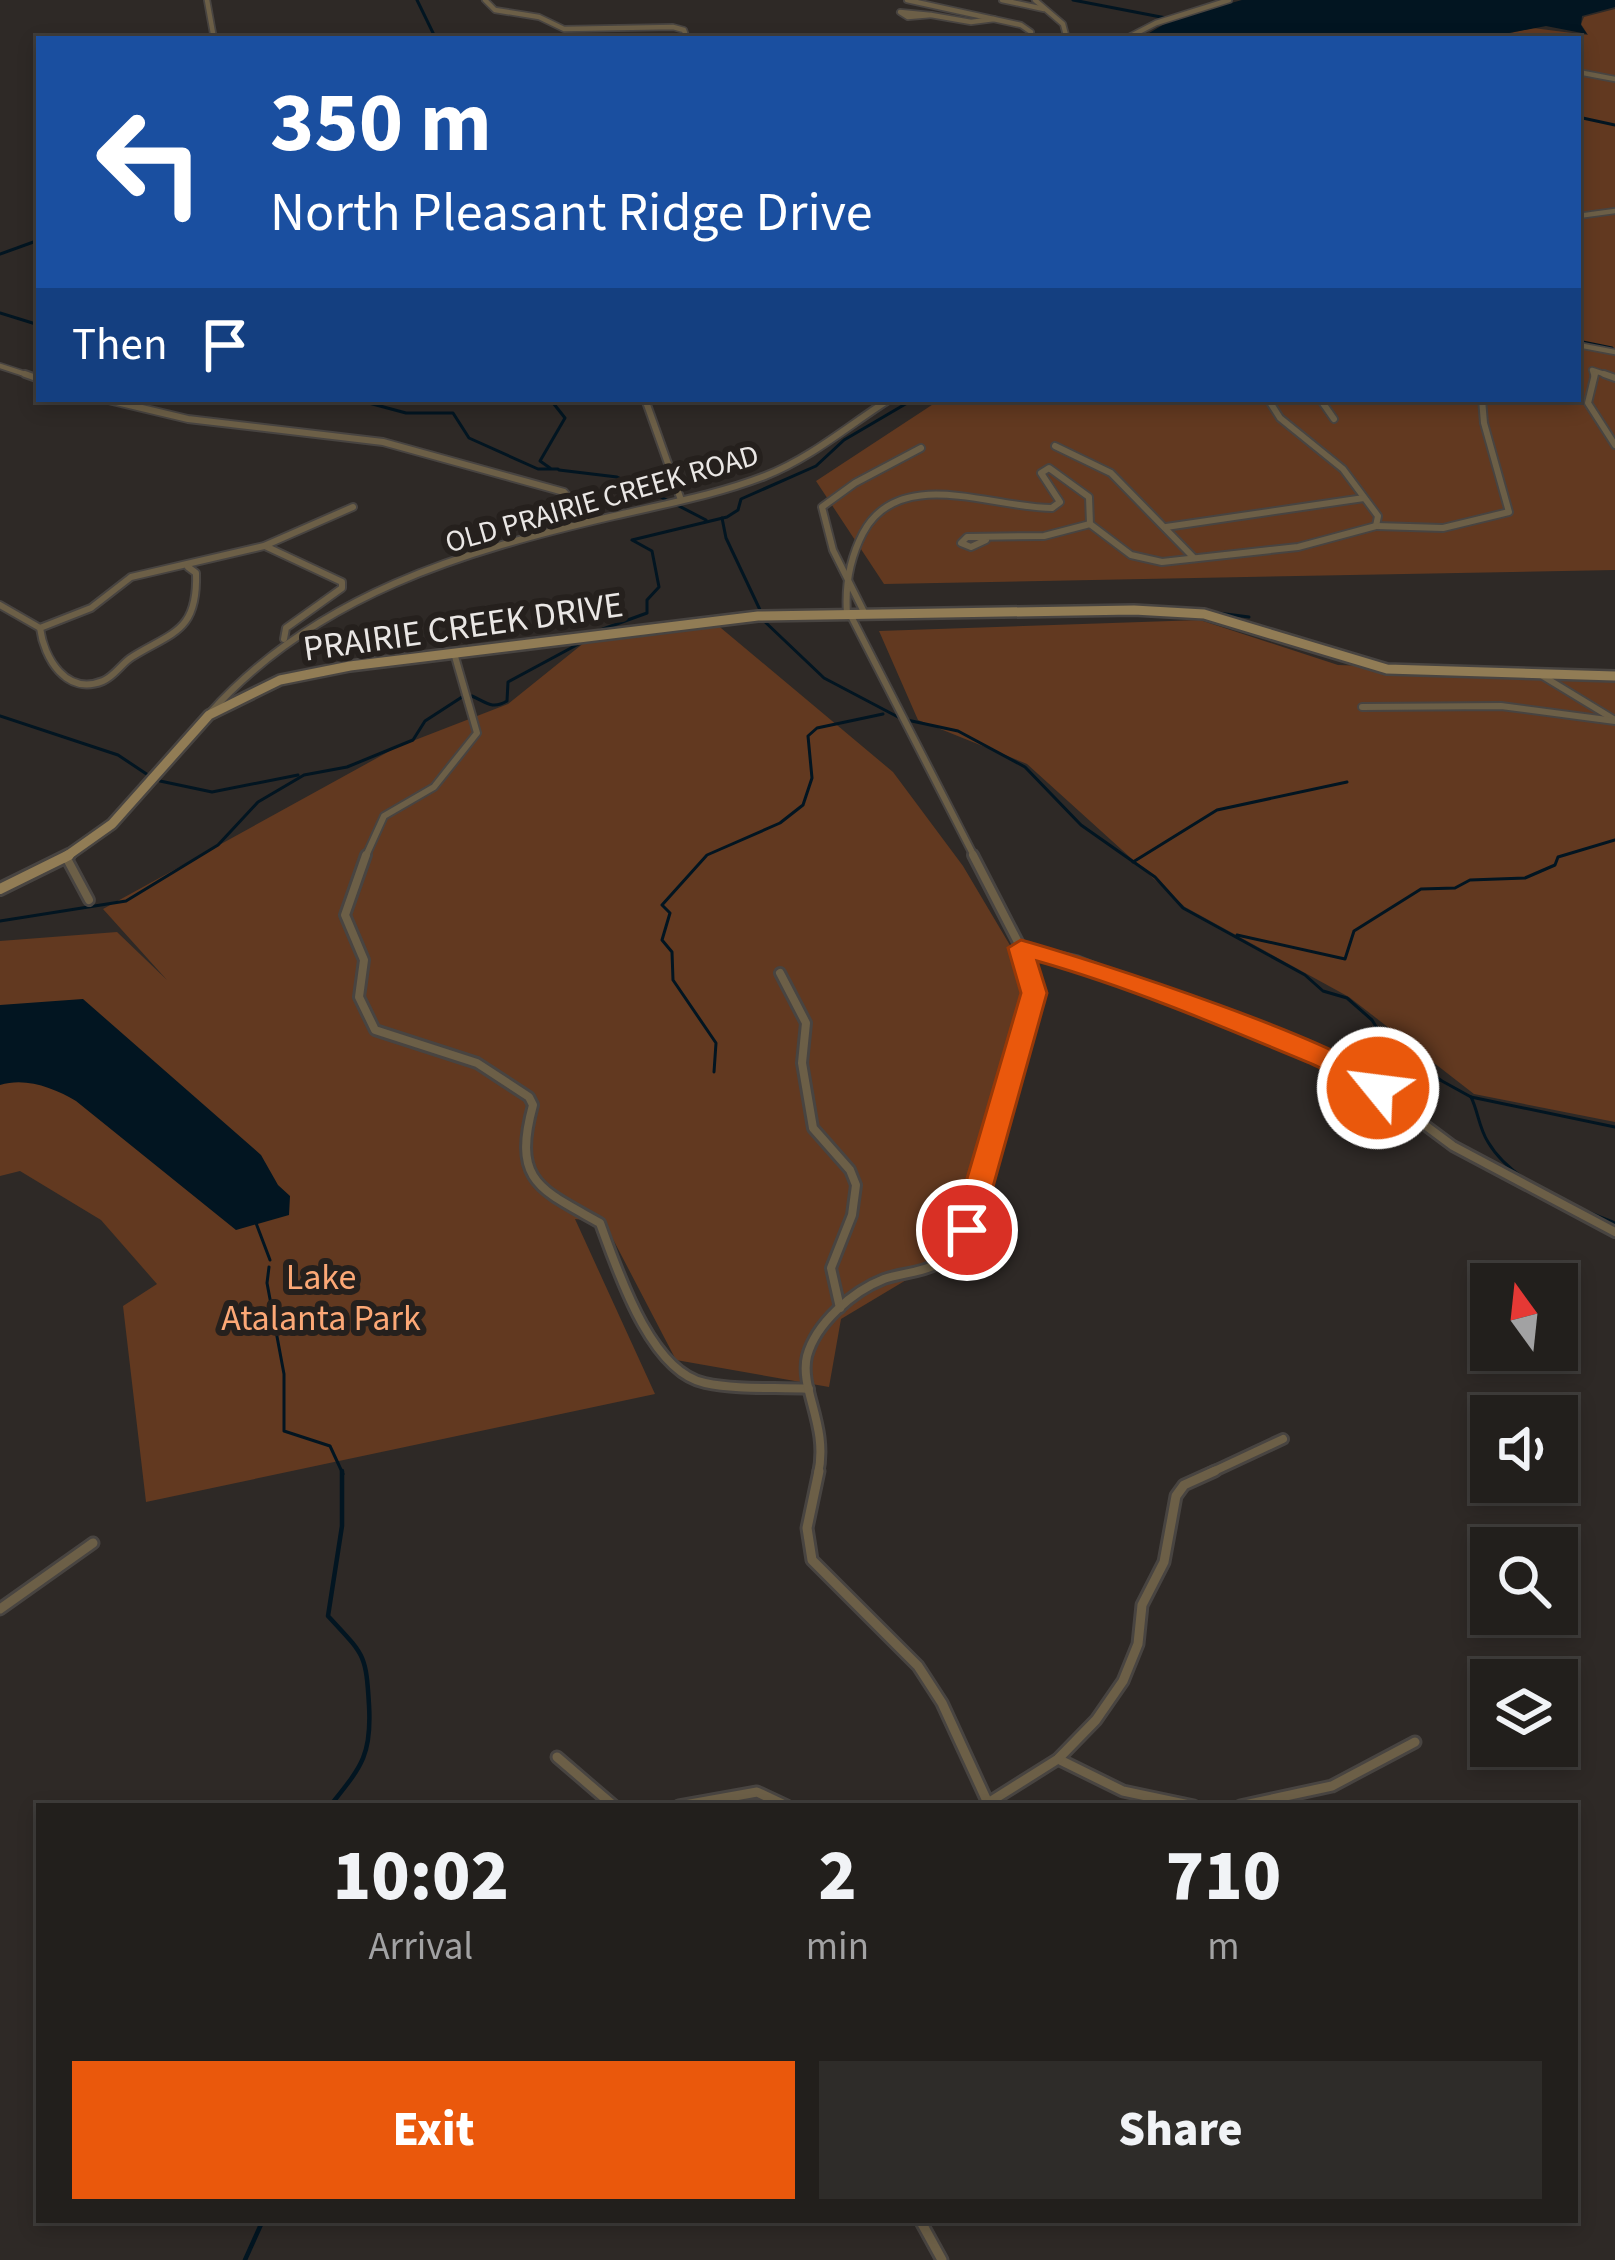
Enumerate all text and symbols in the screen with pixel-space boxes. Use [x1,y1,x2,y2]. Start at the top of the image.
text: 350 m [270,64,492,184]
icon: left [72,84,228,240]
text: North Pleasant Ridge Drive [270,175,872,252]
icon: arrive [192,312,258,378]
text: Then [72,313,168,377]
street label: OLD PRAIRIE CREEK ROAD [440,434,764,564]
street label: PRAIRIE CREEK DRIVE [300,579,626,675]
position arrow [1315,1025,1441,1151]
pin [916,1179,1018,1281]
icon: arrive [934,1197,1000,1263]
park label: Lake Atalanta Park [221,1252,421,1344]
north arrow [1470,1263,1578,1371]
map controls [1470,1263,1578,1767]
button: sound [1470,1395,1578,1503]
button: search [1470,1527,1578,1635]
button: layers [1470,1659,1578,1767]
text: 10:02 [333,1825,509,1928]
text: 2 [818,1825,857,1928]
text: 710 [1166,1825,1281,1928]
text: Arrival [368,1919,473,1975]
text: min [806,1919,869,1975]
text: m [1207,1919,1240,1975]
button: Exit [72,2061,795,2199]
button: Share [819,2061,1542,2199]

